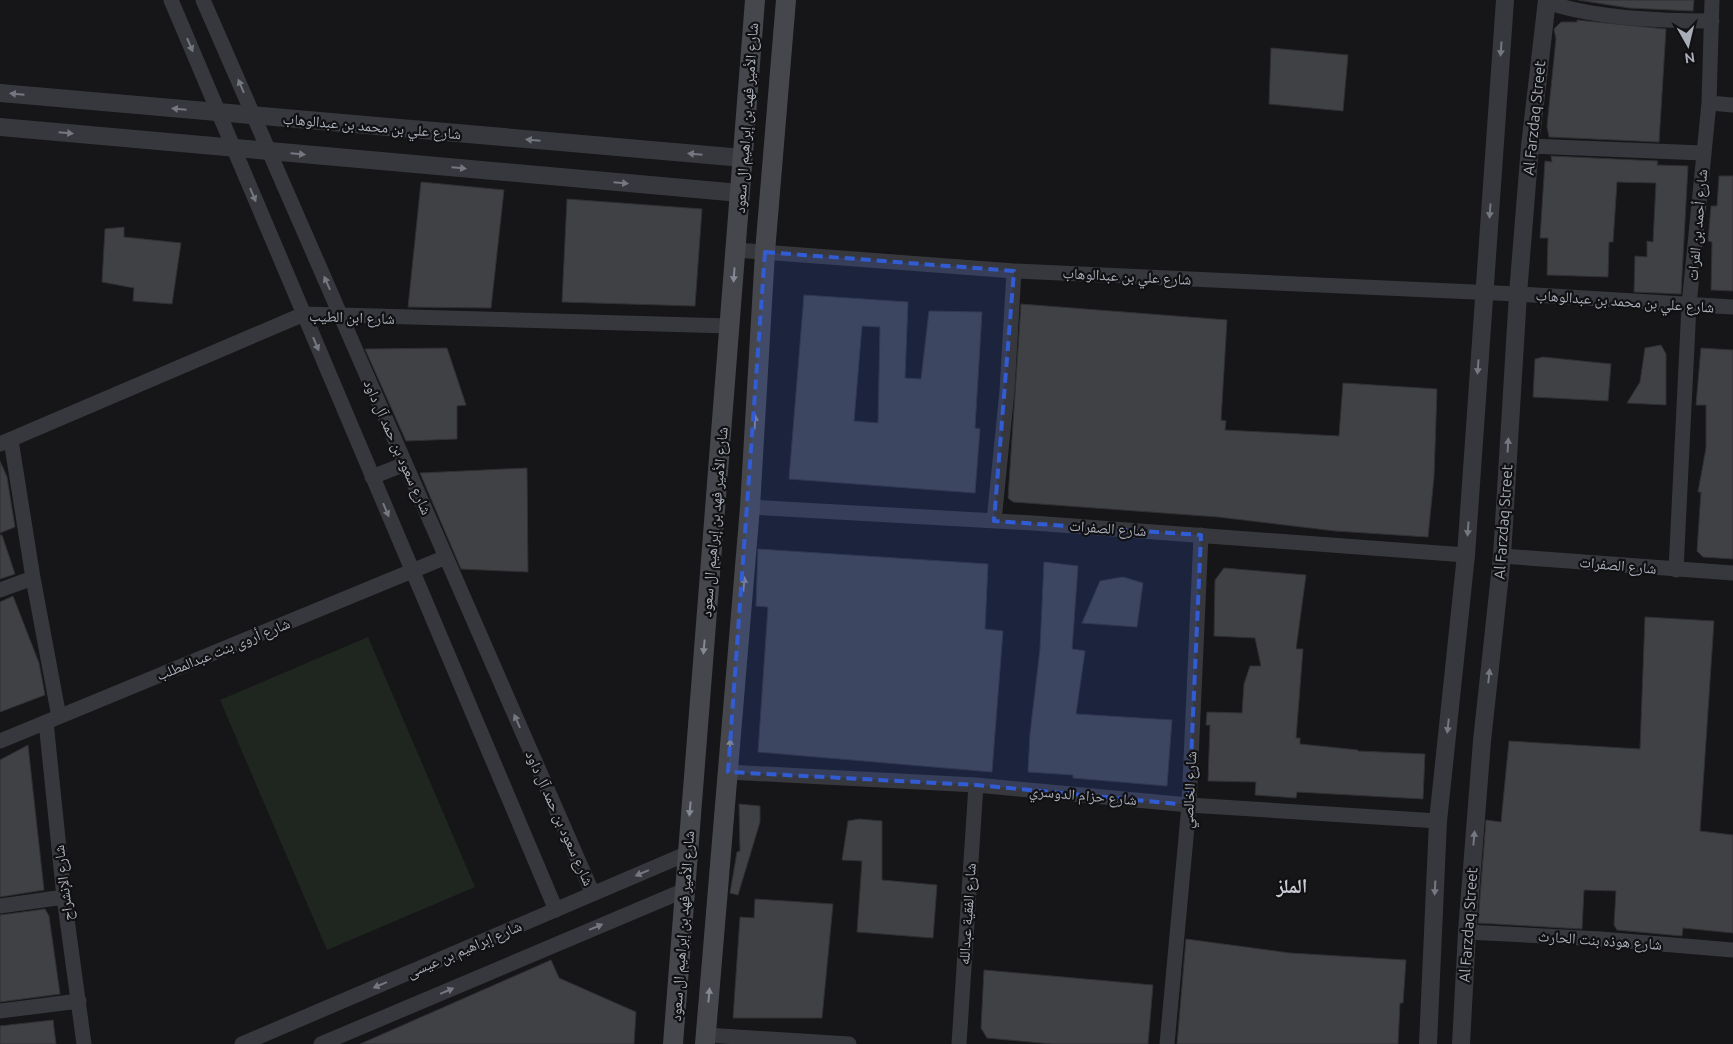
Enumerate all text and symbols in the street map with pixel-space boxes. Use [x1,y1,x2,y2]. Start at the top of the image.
north arrow [1663,20,1713,70]
street label: شارع الأمير فهد بن إبراهيم ال سعود [731,22,763,214]
one-way arrow [186,38,194,52]
one-way arrow [1497,41,1505,57]
text: N [1684,49,1696,67]
street label: Al Farzdaq Street [1520,60,1548,176]
one-way arrow [236,79,244,93]
one-way arrow [9,90,25,98]
one-way arrow [171,105,187,113]
street label: شارع علي بن محمد بن عبدالوهاب [282,110,462,146]
one-way arrow [58,129,74,137]
one-way arrow [524,136,540,144]
one-way arrow [290,150,306,158]
one-way arrow [686,150,702,158]
one-way arrow [452,164,468,172]
street label: شارع أحمد بن الفرات [1684,168,1712,282]
one-way arrow [614,179,630,187]
one-way arrow [250,187,258,202]
one-way arrow [1485,203,1493,219]
street label: شارع علي بن عبدالوهاب [1062,264,1192,292]
one-way arrow [730,268,738,284]
one-way arrow [322,276,330,290]
street label: شارع علي بن محمد بن عبدالوهاب [1535,286,1715,320]
street label: شارع ابن الطيب [309,307,395,329]
one-way arrow [313,337,321,351]
one-way arrow [1474,359,1482,375]
street label: شارع سعود بن حمد آل داود [359,377,436,518]
one-way arrow [751,414,759,430]
street label: شارع الأمير فهد بن إبراهيم ال سعود [697,426,733,618]
one-way arrow [1504,436,1512,452]
street label: Al Farzdaq Street [1491,464,1516,580]
one-way arrow [383,503,391,517]
street label: شارع الصفرات [1069,517,1147,541]
one-way arrow [1463,521,1471,537]
street label: شارع الصفرات [1579,553,1657,579]
one-way arrow [740,576,748,592]
street label: شارع أروى بنت عبدالمطلب [154,614,293,685]
one-way arrow [699,639,707,655]
one-way arrow [1485,668,1493,684]
one-way arrow [513,714,521,728]
one-way arrow [1444,718,1452,734]
one-way arrow [727,738,735,754]
street label: شارع سعود بن حمد آل داود [521,748,598,889]
street label: شارع الخالصي [1178,751,1203,829]
street label: شارع حزام الدوسري [1028,782,1138,812]
one-way arrow [686,801,694,817]
street label: شارع الأمير فهد بن إبراهيم ال سعود [667,830,699,1022]
one-way arrow [1471,830,1479,846]
street label: شارع الإنشراح [50,844,78,922]
street label: شارع الفقية عبدالله [955,862,981,966]
street label: Al Farzdaq Street [1456,867,1481,983]
one-way arrow [635,870,649,878]
district label: الملز [1275,874,1308,898]
one-way arrow [1431,880,1439,896]
street label: شارع إبراهيم بن عيسى [404,917,525,983]
one-way arrow [589,923,603,931]
street label: شارع هوذه بنت الحارث [1537,927,1663,955]
one-way arrow [373,982,387,990]
one-way arrow [440,986,454,994]
one-way arrow [705,987,713,1003]

